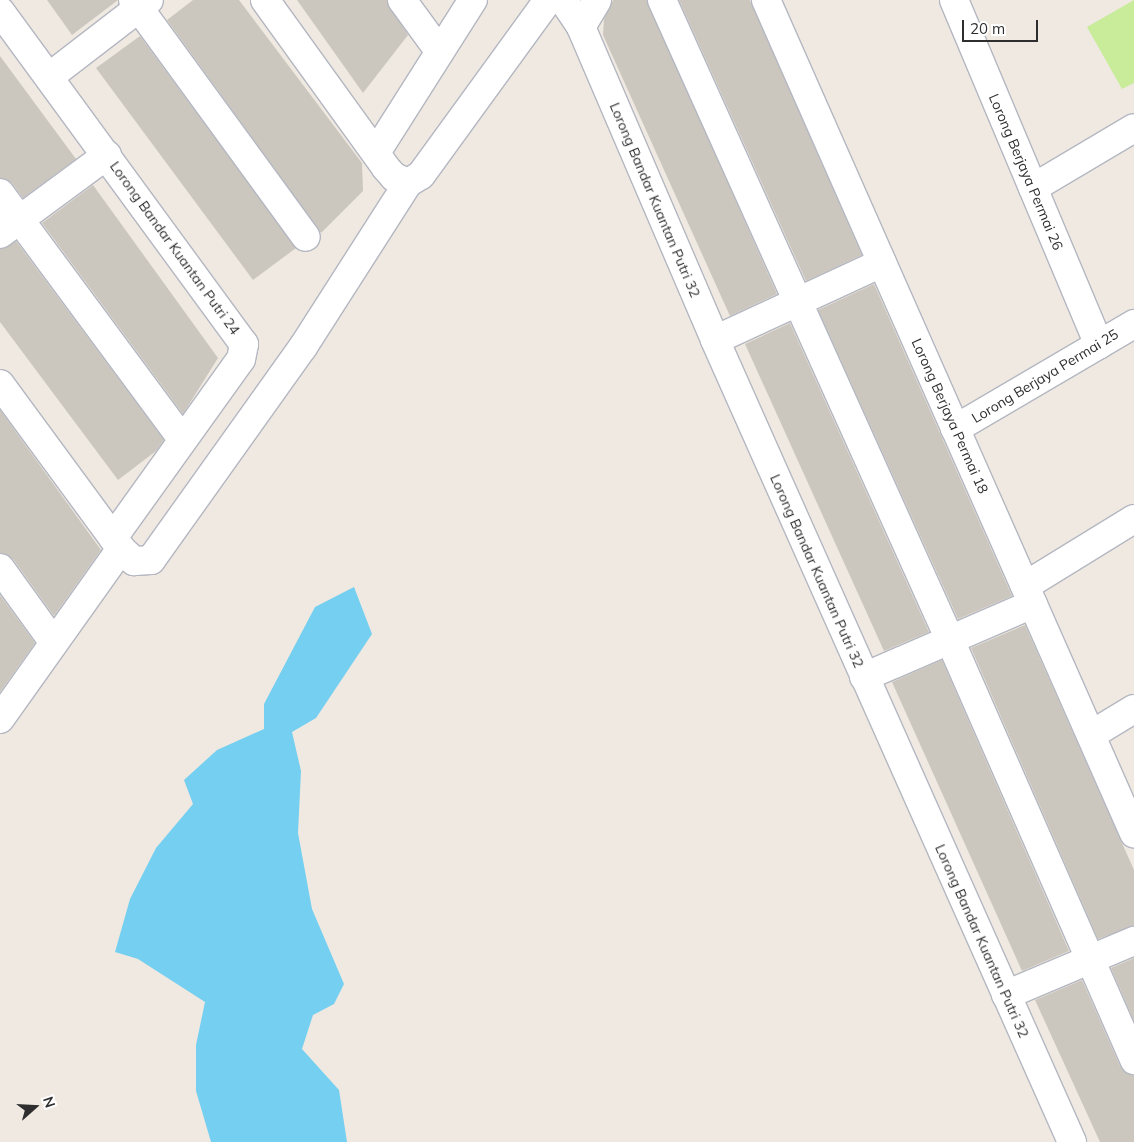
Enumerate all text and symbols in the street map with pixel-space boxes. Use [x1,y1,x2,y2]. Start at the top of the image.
scale bar [964,10,1040,42]
text: 20 m [970,19,1005,38]
street label: Lorong Berjaya Permai 26 [985,91,1067,253]
street label: Lorong Bandar Kuantan Putri 32 [606,100,704,300]
street label: Lorong Bandar Kuantan Putri 24 [107,158,243,338]
street label: Lorong Berjaya Permai 25 [969,326,1121,426]
street label: Lorong Berjaya Permai 18 [908,336,992,496]
street label: Lorong Bandar Kuantan Putri 32 [767,472,867,670]
street label: Lorong Bandar Kuantan Putri 32 [932,842,1032,1040]
north arrow [10,1082,60,1132]
text: N [39,1094,59,1110]

